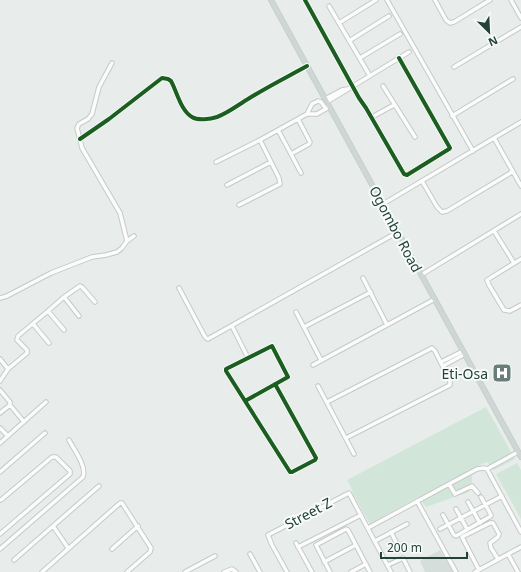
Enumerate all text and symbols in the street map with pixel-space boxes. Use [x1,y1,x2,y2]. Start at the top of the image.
north arrow [469,12,509,52]
text: N [486,33,500,50]
street label: Ogombo Road [365,182,427,276]
hospital icon: Eti-Osa [491,362,513,384]
place label: Eti-Osa [442,364,488,383]
street label: Street Z [281,493,335,533]
scale bar [381,534,467,560]
text: 200 m [387,539,422,556]

